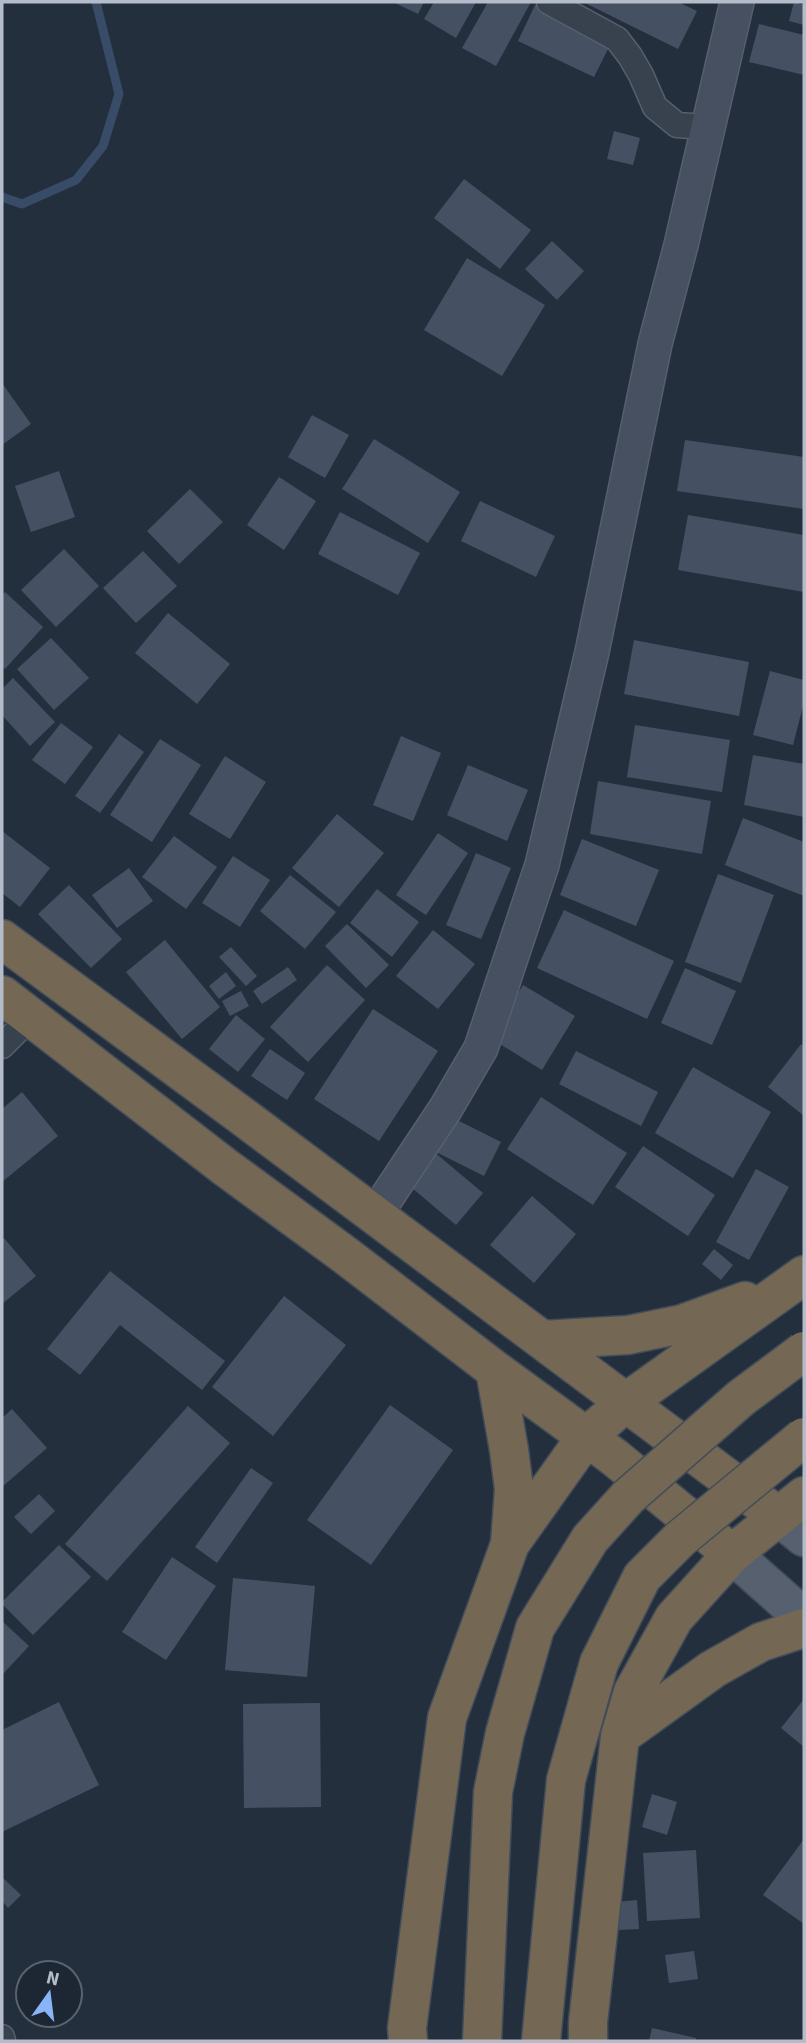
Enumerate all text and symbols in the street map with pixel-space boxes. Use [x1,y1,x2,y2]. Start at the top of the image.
north arrow [14,1959,84,2029]
text: N [43,1964,62,1994]

